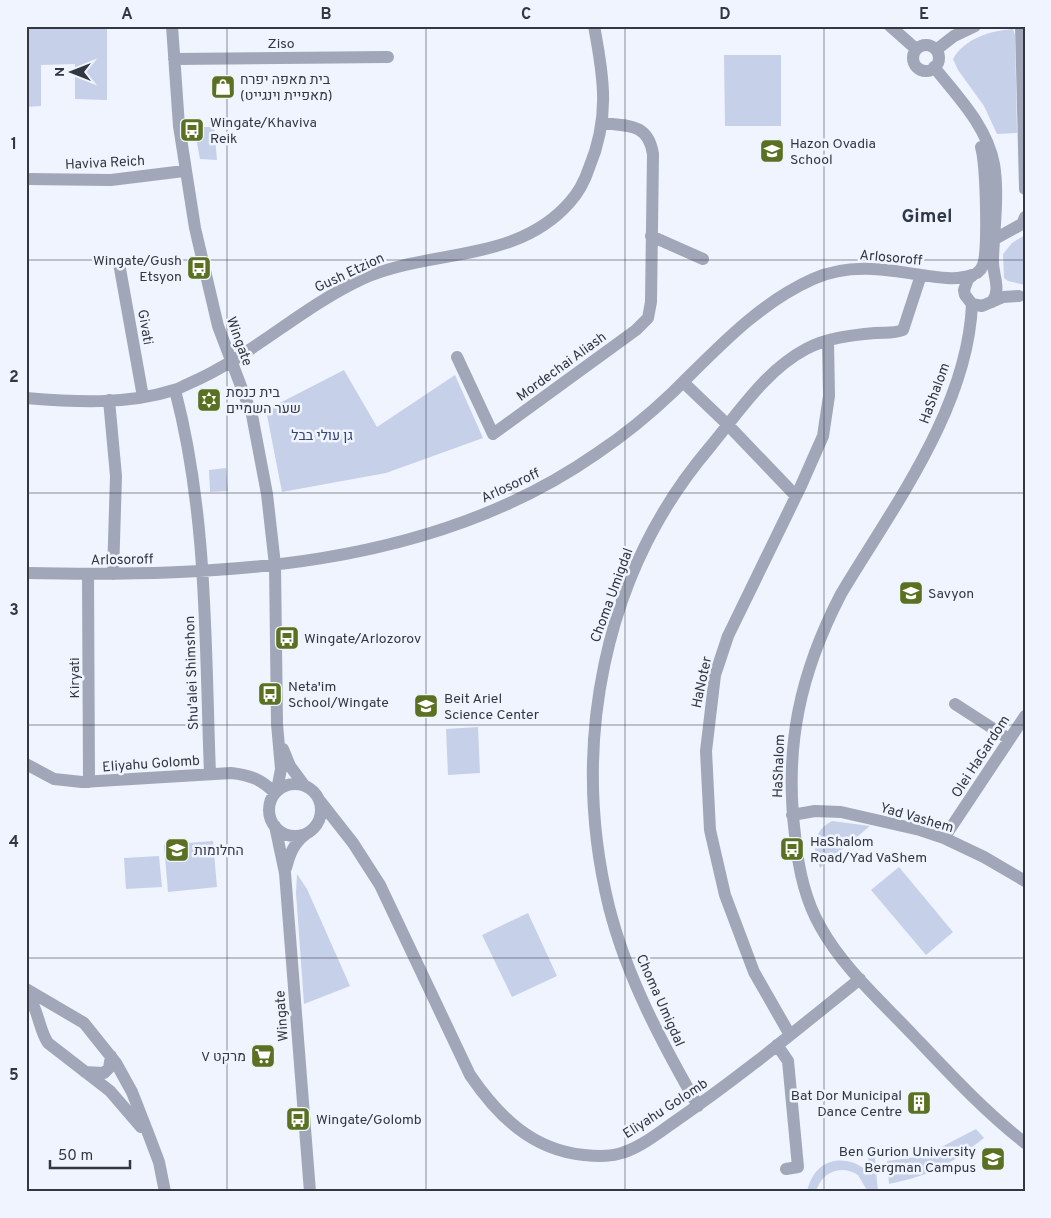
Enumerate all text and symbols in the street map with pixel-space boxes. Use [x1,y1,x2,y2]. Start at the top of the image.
text: A [121,5,133,25]
text: B [320,5,332,25]
text: C [521,5,531,25]
text: D [719,5,731,25]
text: E [919,5,929,25]
street label: Ziso [268,36,295,53]
north arrow [48,48,98,98]
text: N [52,67,69,77]
place label: בית מאפה יפרח (מאפיית וינגייט) [240,72,333,105]
shop icon: בית מאפה יפרח (מאפיית וינגייט) [210,74,236,100]
place label: Wingate/Khaviva Reik [210,115,317,148]
bus stop icon: Wingate/Khaviva Reik [179,117,205,143]
text: 1 [11,135,17,155]
place label: Hazon Ovadia School [790,136,876,169]
school or university icon: Hazon Ovadia School [759,138,785,164]
street label: Haviva Reich [65,153,145,174]
district label: Gimel [901,205,953,229]
street label: Arlosoroff [859,247,923,270]
street label: Gush Etzion [312,250,387,297]
place label: Wingate/Gush Etsyon [93,253,182,286]
bus stop icon: Wingate/Gush Etsyon [186,255,212,281]
street label: Givati [133,308,156,346]
street label: Wingate [222,315,255,368]
street label: Mordechai Aliash [514,329,610,406]
street label: HaShalom [917,361,954,426]
text: 2 [9,368,19,388]
place label: בית כנסת שער השמיים [226,385,301,418]
synagogue icon: בית כנסת שער השמיים [196,387,222,413]
park label: גן עולי בבל [291,428,353,445]
street label: Arlosoroff [479,465,543,507]
street label: Choma Umigdal [587,546,637,645]
street label: Arlosoroff [91,551,154,570]
school or university icon: Savyon [898,580,924,606]
place label: Savyon [928,586,974,603]
text: 3 [9,601,19,621]
street label: Shu'alei Shimshon [182,615,203,730]
bus stop icon: Wingate/Arlozorov [274,625,300,651]
place label: Wingate/Arlozorov [304,631,421,648]
street label: HaNoter [689,654,716,710]
street label: Kiryati [67,657,84,699]
place label: Neta'im School/Wingate [288,679,389,712]
bus stop icon: Neta'im School/Wingate [257,681,283,707]
place label: Beit Ariel Science Center [444,691,540,724]
school or university icon: Beit Ariel Science Center [413,693,439,719]
street label: Olei HaGardom [948,712,1014,801]
street label: HaShalom [770,734,789,798]
street label: Eliyahu Golomb [102,753,201,776]
street label: Yad Vashem [878,800,955,837]
text: 4 [9,833,19,853]
place label: HaShalom Road/Yad VaShem [810,834,927,867]
bus stop icon: HaShalom Road/Yad VaShem [779,836,805,862]
school or university icon: החלומות [164,837,190,863]
place label: החלומות [194,843,244,860]
street label: Choma Umigdal [632,952,688,1049]
street label: Wingate [272,990,293,1042]
supermarket icon: V מרקט [250,1043,276,1069]
place label: V מרקט [201,1049,246,1066]
text: 5 [9,1066,19,1086]
street label: Eliyahu Golomb [620,1075,712,1143]
place label: Bat Dor Municipal Dance Centre [791,1088,902,1121]
building icon: Bat Dor Municipal Dance Centre [906,1090,932,1116]
bus stop icon: Wingate/Golomb [285,1106,311,1132]
place label: Wingate/Golomb [316,1112,422,1129]
scale bar [50,1138,130,1170]
place label: Ben Gurion University Bergman Campus [839,1144,976,1177]
school or university icon: Ben Gurion University Bergman Campus [980,1146,1006,1172]
text: 50 m [58,1147,93,1166]

